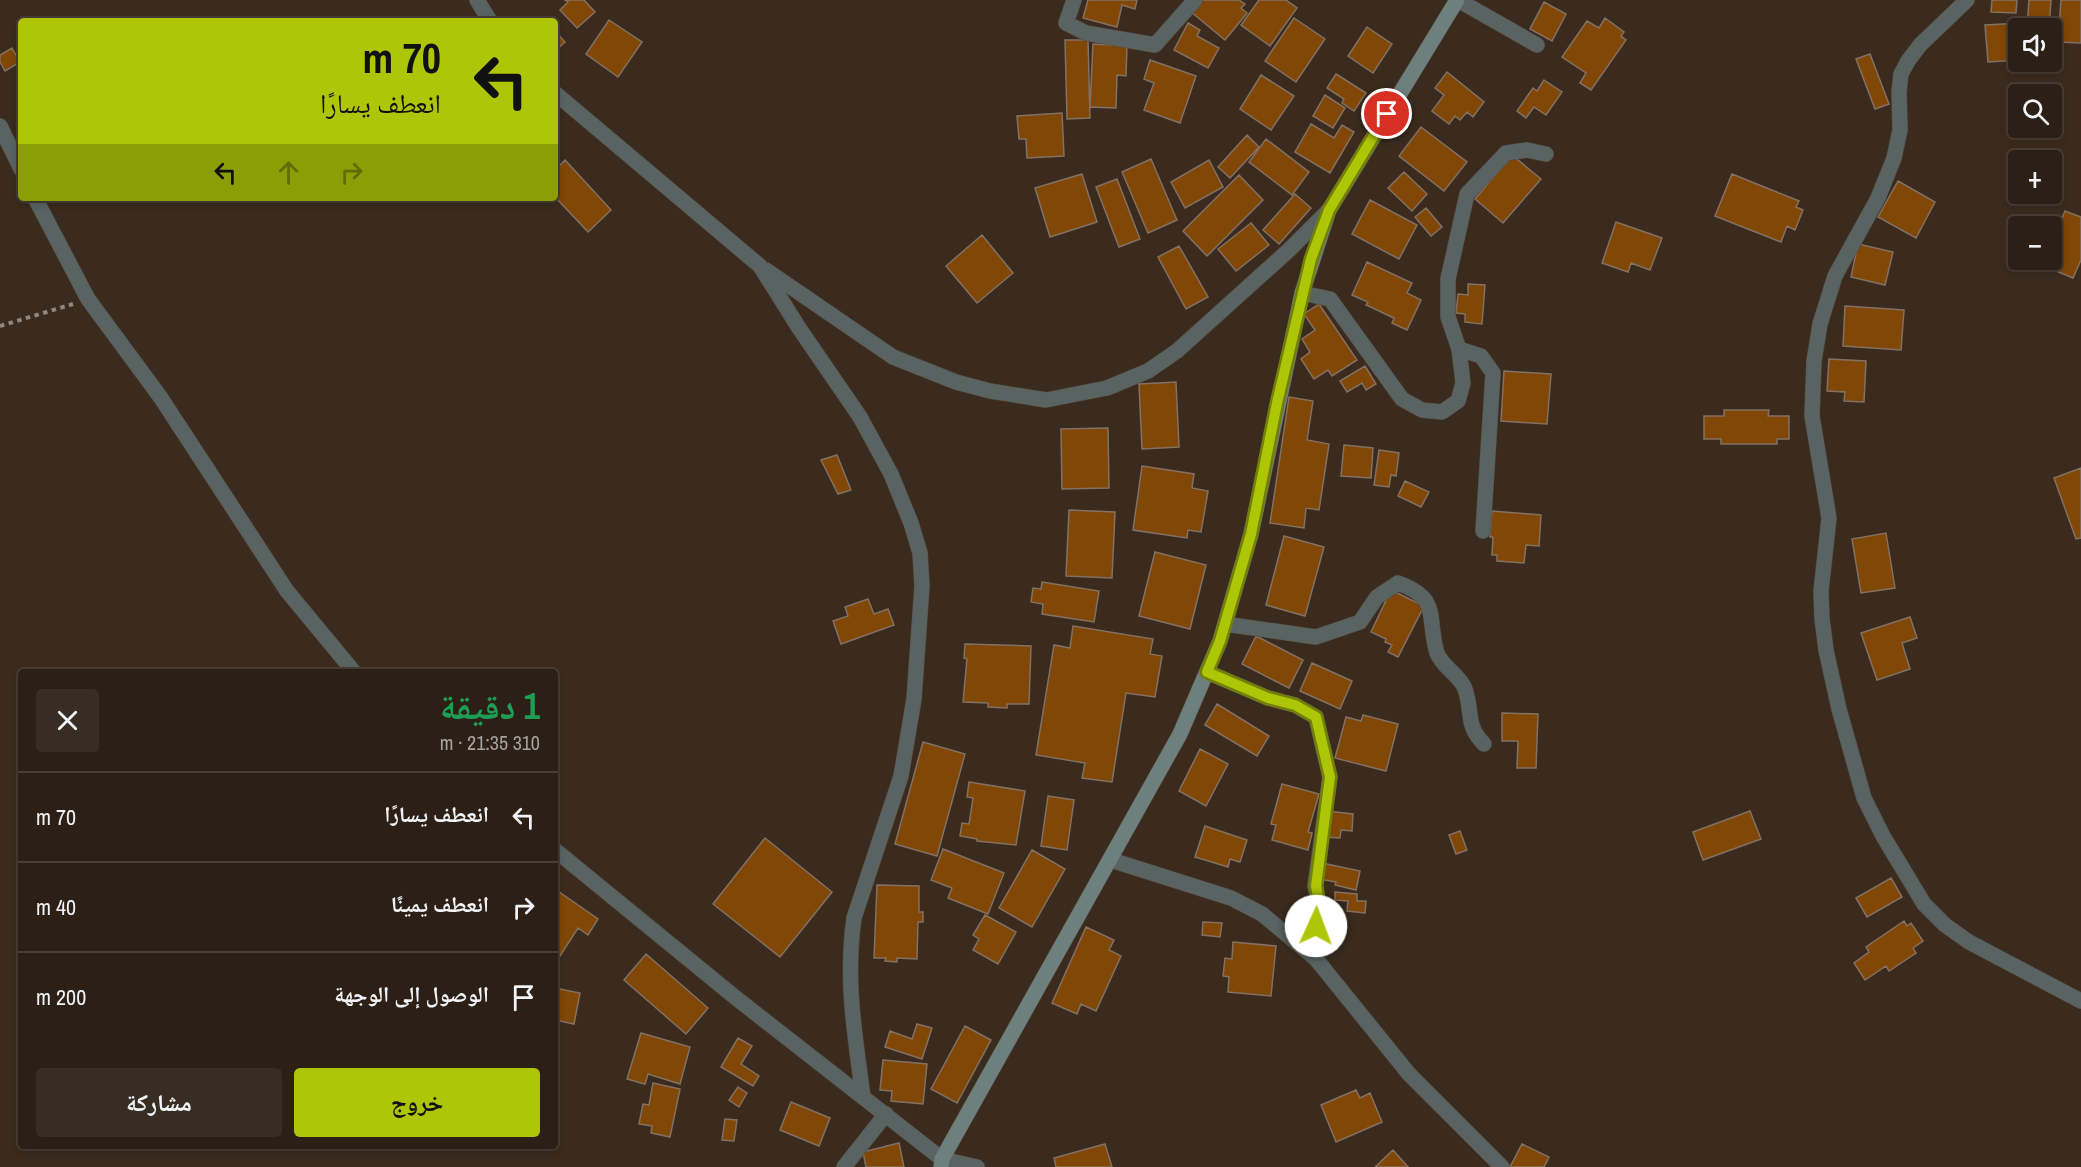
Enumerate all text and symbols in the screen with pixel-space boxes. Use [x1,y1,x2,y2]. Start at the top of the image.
map controls [2008,18,2062,270]
button: sound [2008,18,2062,72]
text: 70 m [362,30,441,86]
icon: left [462,42,540,120]
button: search [2008,84,2062,138]
text: انعطف يسارًا [320,85,441,121]
pin [1361,88,1412,139]
icon: arrive [1370,97,1403,130]
button: + [2008,150,2062,204]
icon: left [209,156,242,189]
icon: ahead [272,156,305,189]
icon: right [335,156,368,189]
button: − [2008,216,2062,270]
text: 1 دقيقة [440,682,540,730]
button: close [36,689,99,752]
text: 310 m · 21:35 [440,729,540,756]
text: انعطف يسارًا [384,799,489,829]
icon: left [507,801,540,834]
text: 70 m [36,802,76,832]
text: انعطف يمينًا [391,889,489,919]
icon: right [507,891,540,924]
text: 40 m [36,892,76,922]
position arrow [1284,894,1348,958]
text: الوصول إلى الوجهة [334,979,489,1009]
icon: arrive [507,981,540,1014]
text: 200 m [36,982,86,1012]
button: مشاركة [36,1068,282,1137]
button: خروج [294,1068,540,1137]

